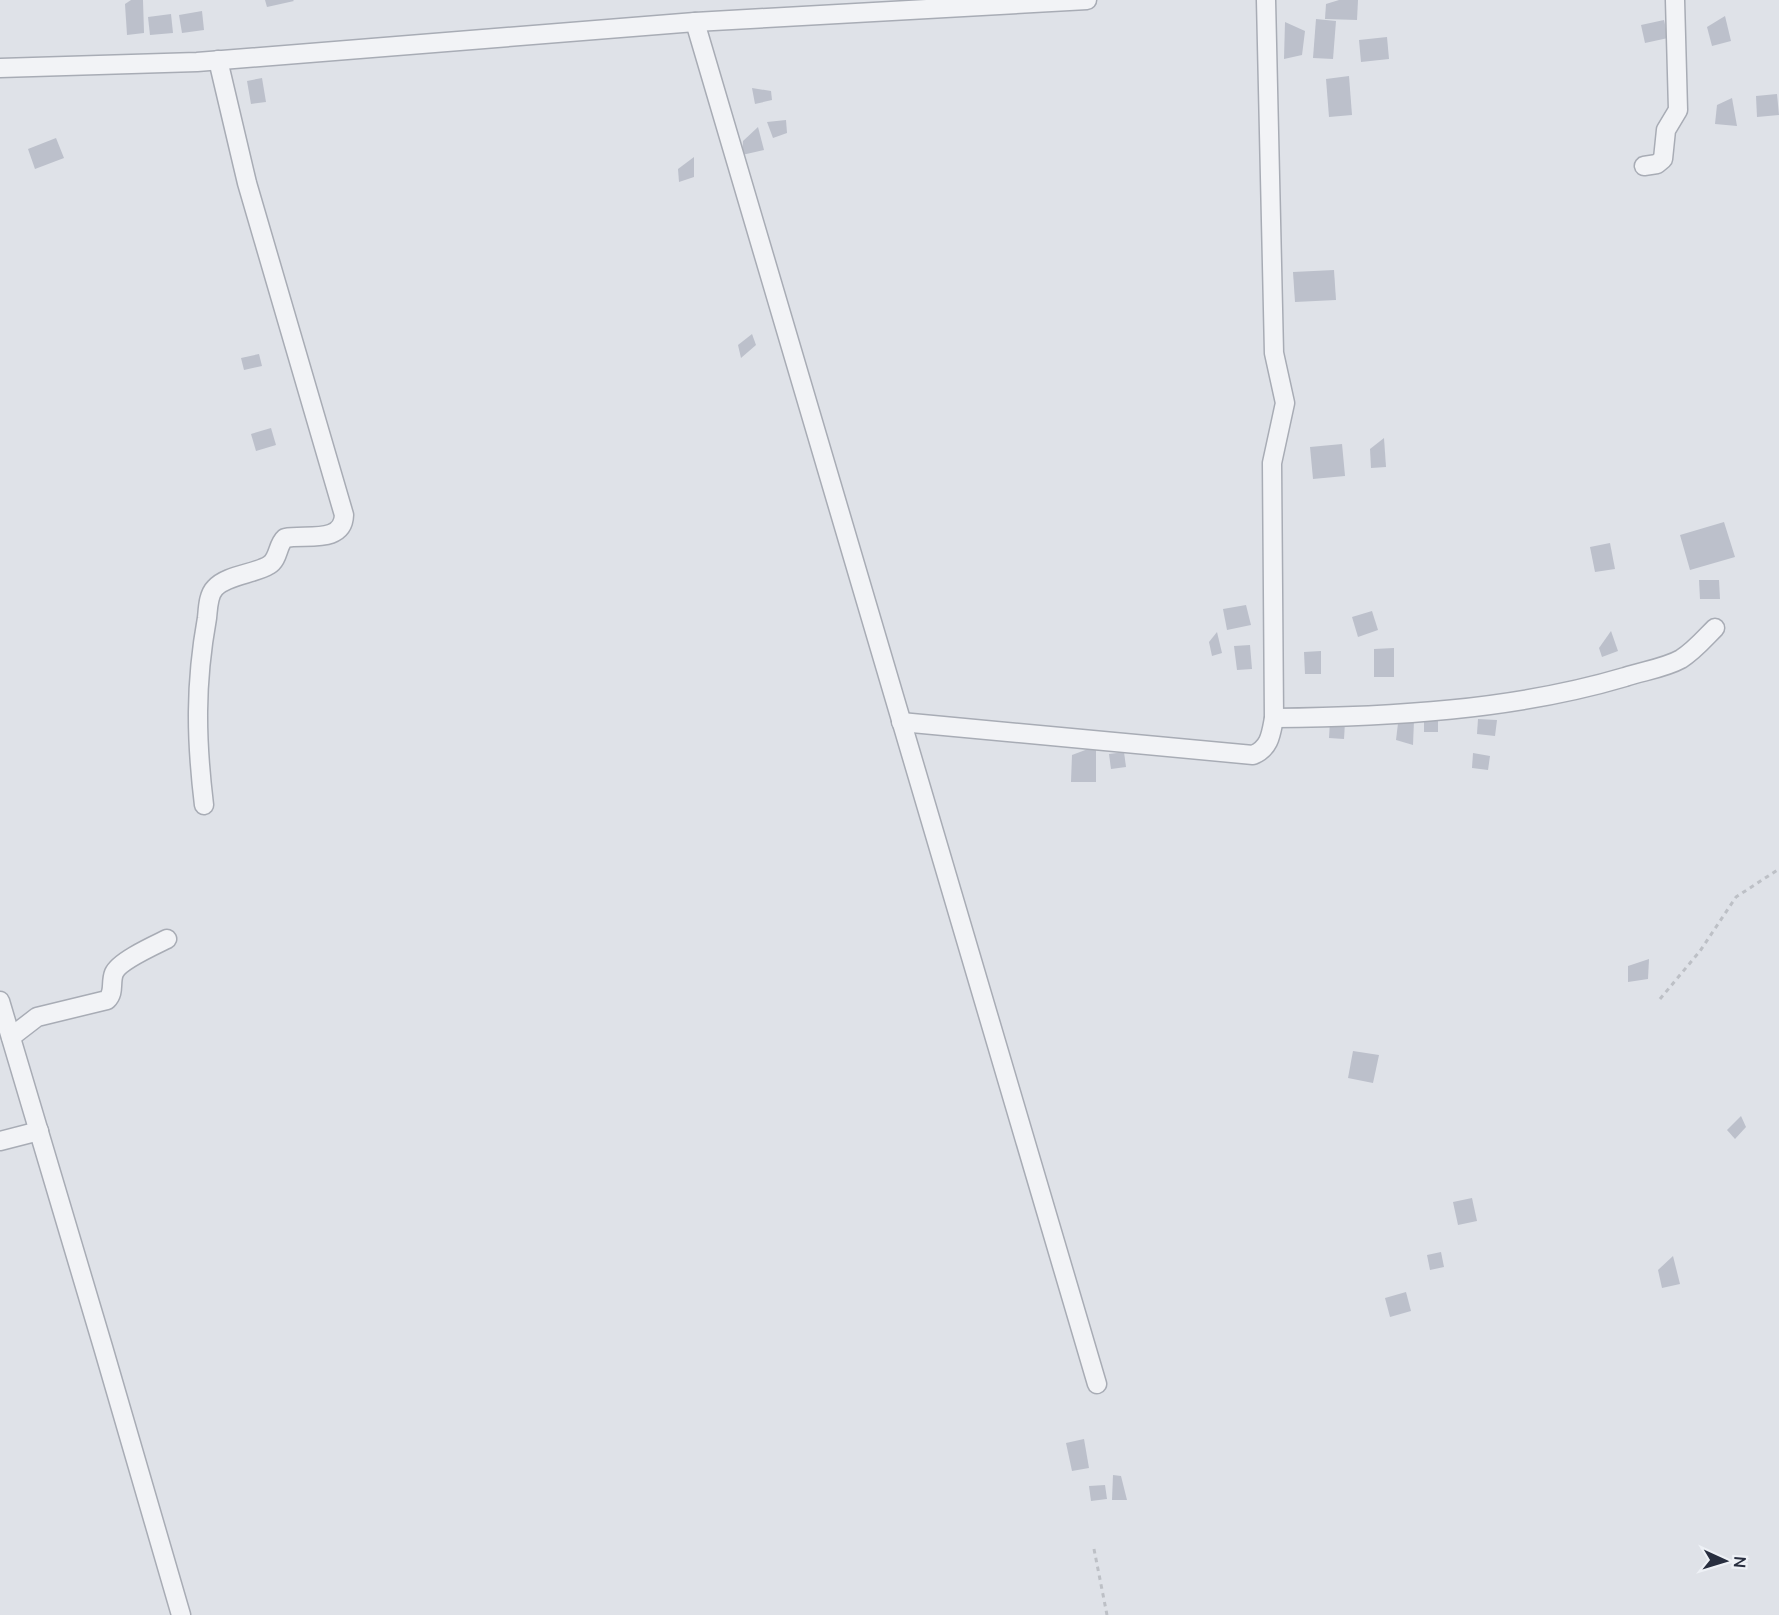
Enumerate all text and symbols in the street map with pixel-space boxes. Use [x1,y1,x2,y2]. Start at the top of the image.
north arrow [1695,1531,1755,1591]
text: N [1729,1556,1751,1569]

